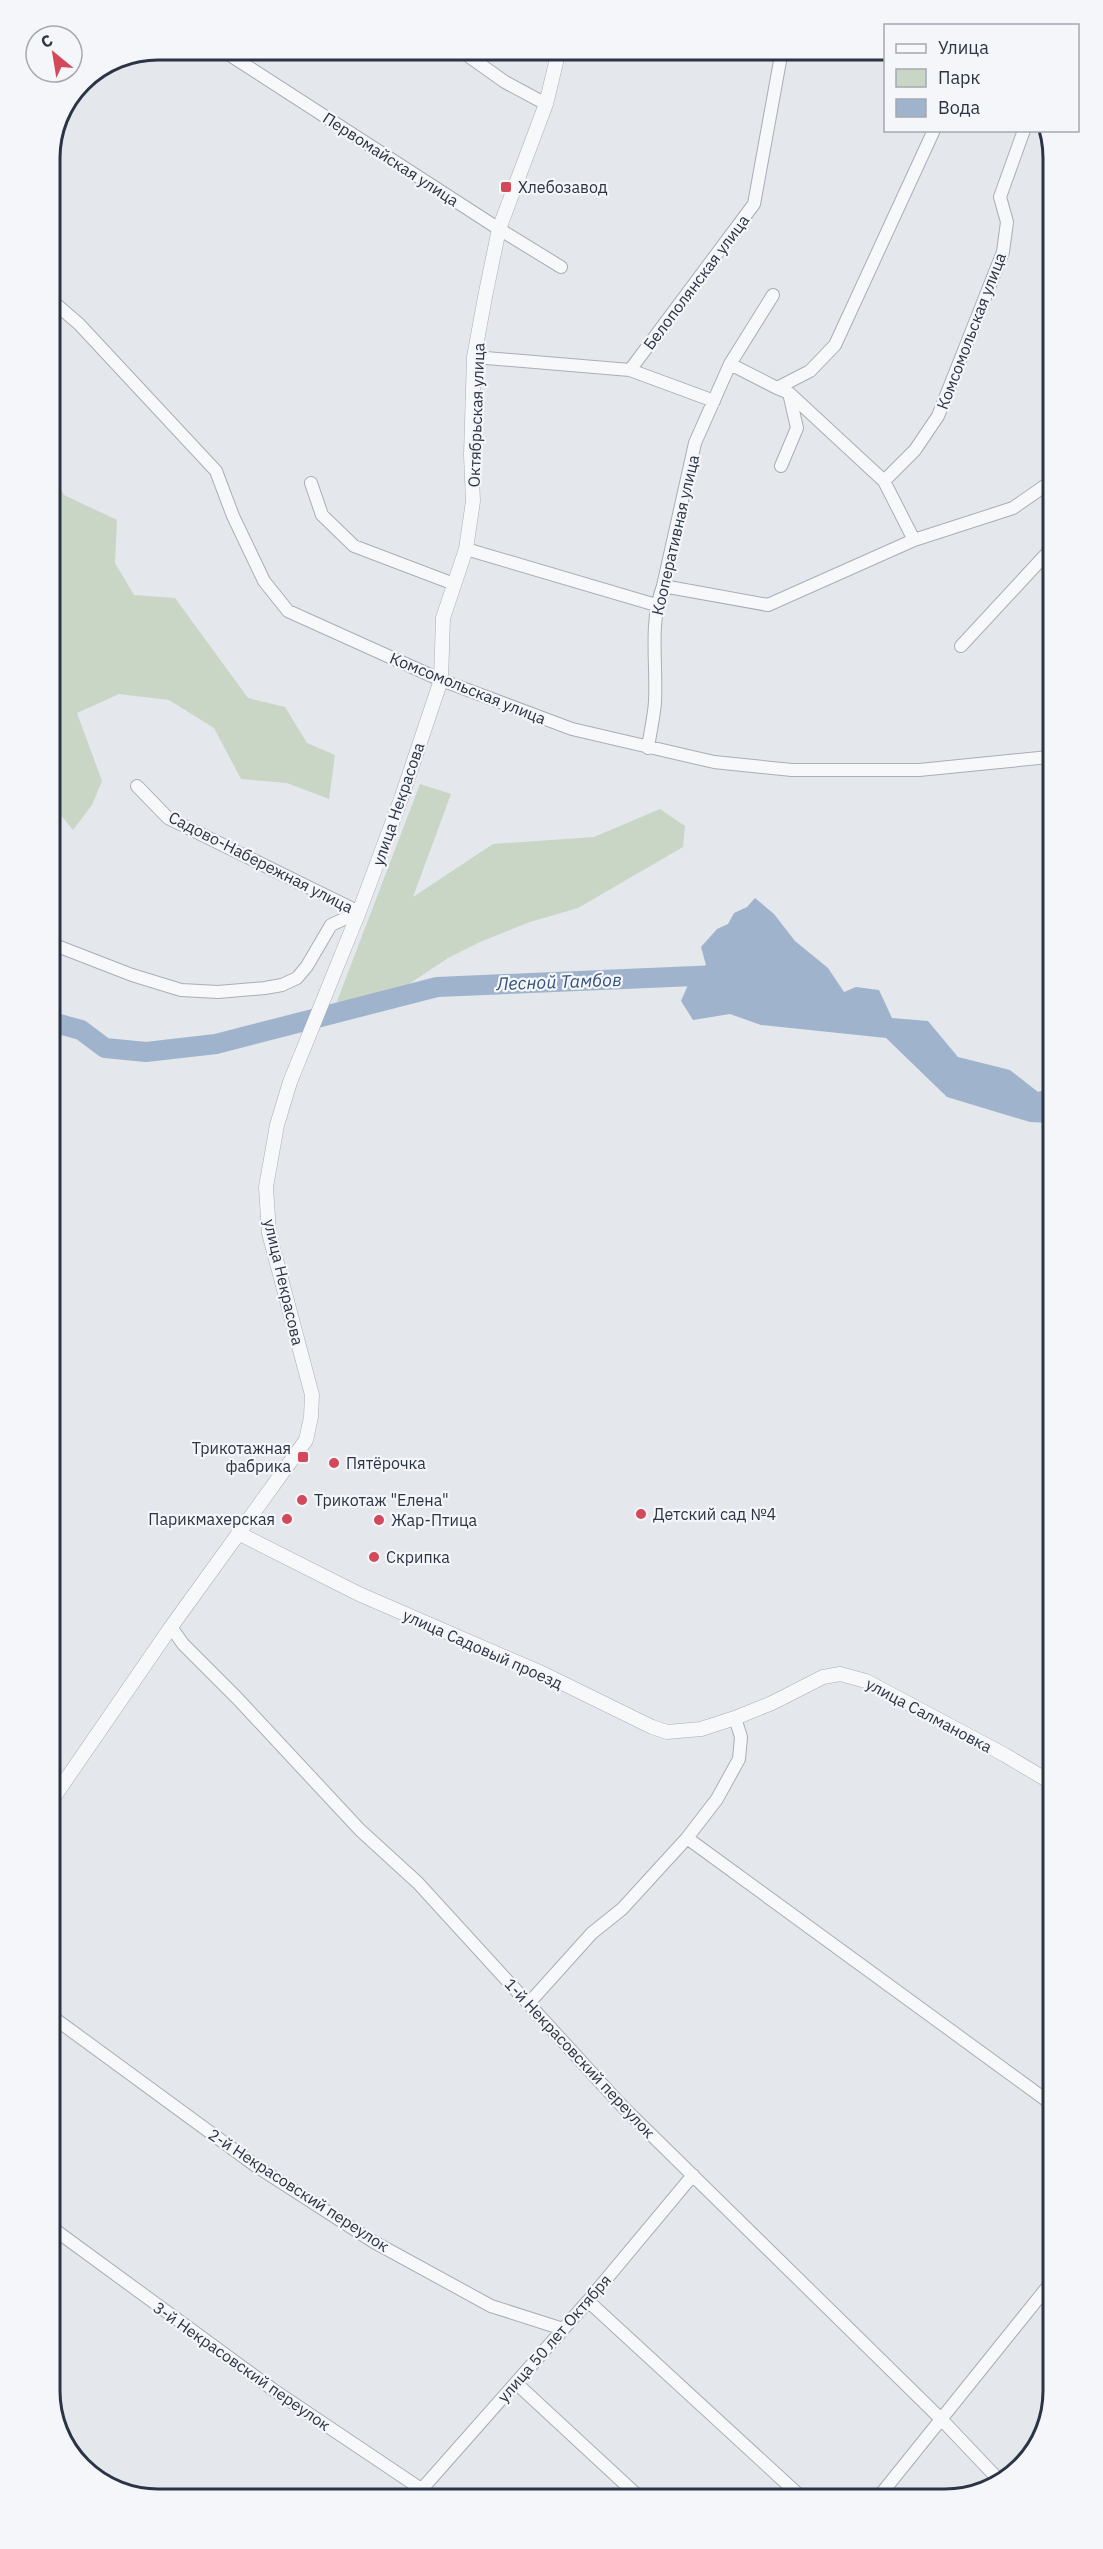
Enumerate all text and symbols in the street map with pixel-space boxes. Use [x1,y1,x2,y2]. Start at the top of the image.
north arrow [24,24,84,84]
legend [884,24,1079,132]
text: С [37,30,56,52]
text: Улица [938,36,989,59]
text: Парк [938,66,981,89]
text: Вода [938,96,981,119]
street label: Первомайская улица [319,108,463,211]
place label: Хлебозавод [518,177,608,197]
marker: Хлебозавод [499,180,513,194]
street label: Белополянская улица [639,210,754,353]
street label: Комсомольская улица [932,249,1010,412]
street label: Октябрьская улица [463,342,489,488]
street label: Кооперативная улица [647,452,703,617]
street label: Комсомольская улица [387,648,549,729]
street label: улица Некрасова [368,739,429,868]
street label: Садово-Набережная улица [165,807,357,917]
water label: Лесной Тамбов [495,968,622,995]
street label: улица Некрасова [260,1217,308,1348]
place label: Трикотажная фабрика [192,1438,291,1476]
marker: Трикотажная фабрика [296,1450,310,1464]
place label: Пятёрочка [346,1453,426,1473]
marker: Пятёрочка [327,1456,341,1470]
place label: Трикотаж "Елена" [314,1490,449,1510]
marker: Трикотаж "Елена" [295,1493,309,1507]
place label: Детский сад №4 [653,1504,776,1524]
marker: Детский сад №4 [634,1507,648,1521]
place label: Парикмахерская [148,1509,275,1529]
place label: Жар-Птица [391,1510,478,1530]
marker: Парикмахерская [280,1512,294,1526]
marker: Жар-Птица [372,1513,386,1527]
place label: Скрипка [386,1547,450,1567]
marker: Скрипка [367,1550,381,1564]
street label: улица Садовый проезд [400,1605,566,1693]
street label: улица Салмановка [863,1673,996,1757]
street label: 1-й Некрасовский переулок [501,1974,660,2142]
street label: 2-й Некрасовский переулок [205,2124,393,2256]
street label: улица 50 лет Октября [493,2270,615,2406]
street label: 3-й Некрасовский переулок [150,2297,335,2435]

